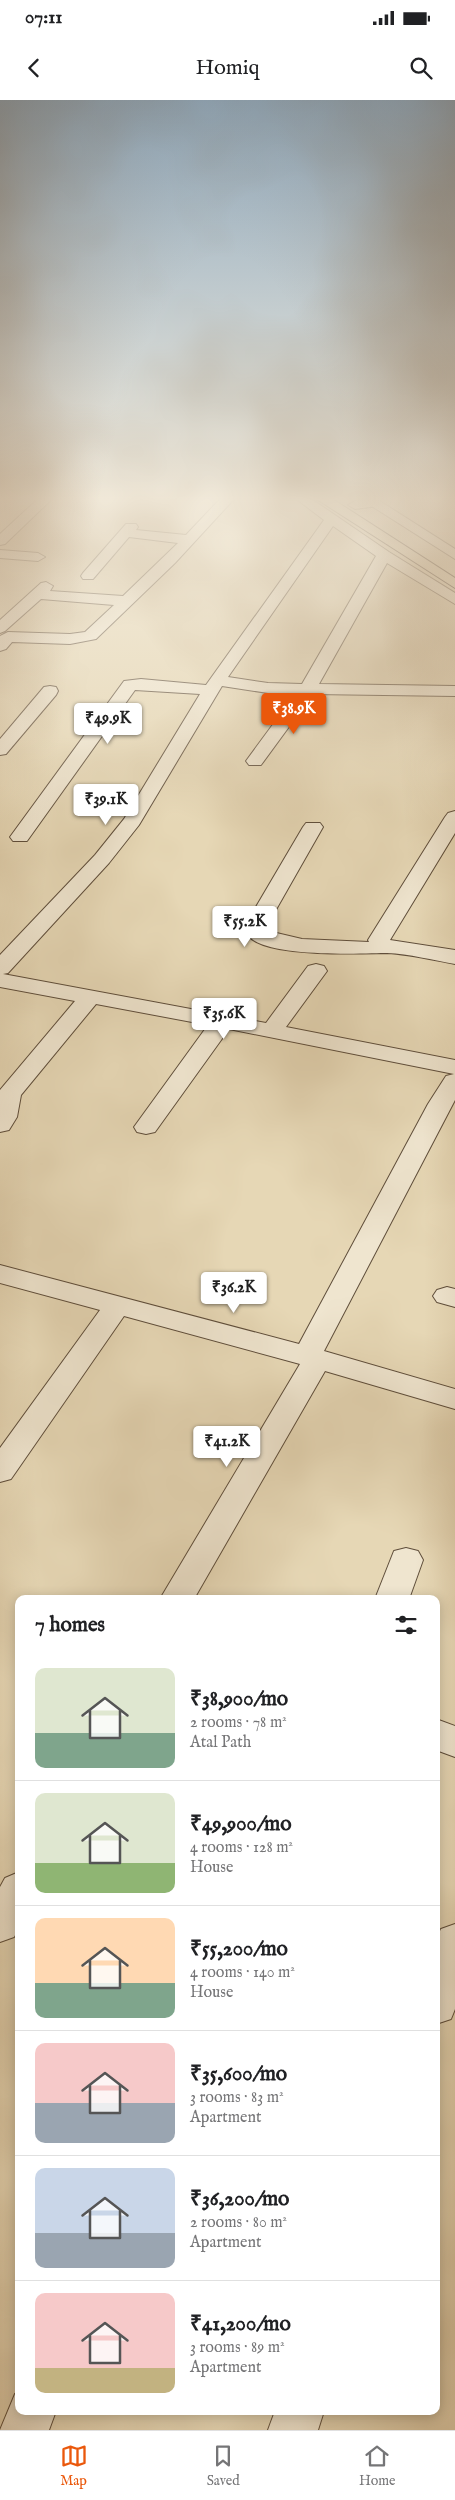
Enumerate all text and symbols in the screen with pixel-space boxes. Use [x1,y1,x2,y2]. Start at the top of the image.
text: 07:11 [25,6,62,30]
icon: back [20,54,48,82]
text: Homiq [195,54,260,82]
icon: search [407,54,435,82]
pin: ₹38.9K [253,692,335,735]
text: ₹38.9K [272,699,316,719]
pin: ₹49.9K [67,702,149,745]
text: ₹49.9K [85,709,131,729]
pin: ₹39.1K [65,784,147,826]
text: ₹39.1K [84,790,128,810]
pin: ₹55.2K [204,906,286,948]
text: ₹55.2K [223,912,267,932]
pin: ₹35.6K [183,998,265,1040]
text: ₹35.6K [203,1004,245,1024]
pin: ₹36.2K [193,1272,275,1314]
text: ₹36.2K [212,1278,256,1298]
pin: ₹41.2K [186,1426,268,1468]
text: ₹41.2K [204,1432,250,1452]
icon: filters [392,1611,420,1639]
text: 7 homes [35,1612,105,1639]
text: ₹38,900/mo [190,1686,288,1713]
icon: home [75,1688,135,1748]
text: 2 rooms · 78 m² [190,1713,287,1733]
text: Atal Path [190,1733,251,1753]
text: ₹49,900/mo [190,1811,291,1838]
icon: home [75,1813,135,1873]
text: 4 rooms · 128 m² [190,1838,293,1858]
text: House [190,1858,233,1878]
text: ₹55,200/mo [190,1936,288,1963]
icon: home [75,1938,135,1998]
text: 4 rooms · 140 m² [190,1963,295,1983]
text: House [190,1983,233,2003]
text: ₹35,600/mo [190,2061,287,2088]
icon: home [75,2063,135,2123]
text: 3 rooms · 83 m² [190,2088,284,2108]
text: Apartment [190,2108,261,2128]
text: ₹36,200/mo [190,2186,289,2213]
icon: home [75,2188,135,2248]
text: 2 rooms · 80 m² [190,2213,287,2233]
text: Apartment [190,2233,261,2253]
text: ₹41,200/mo [190,2311,291,2338]
icon: home [75,2313,135,2373]
text: 3 rooms · 89 m² [190,2338,285,2358]
text: Apartment [190,2358,261,2378]
tab: Map [60,2442,88,2490]
tab: Saved [207,2442,240,2490]
tab: Home [359,2442,395,2490]

